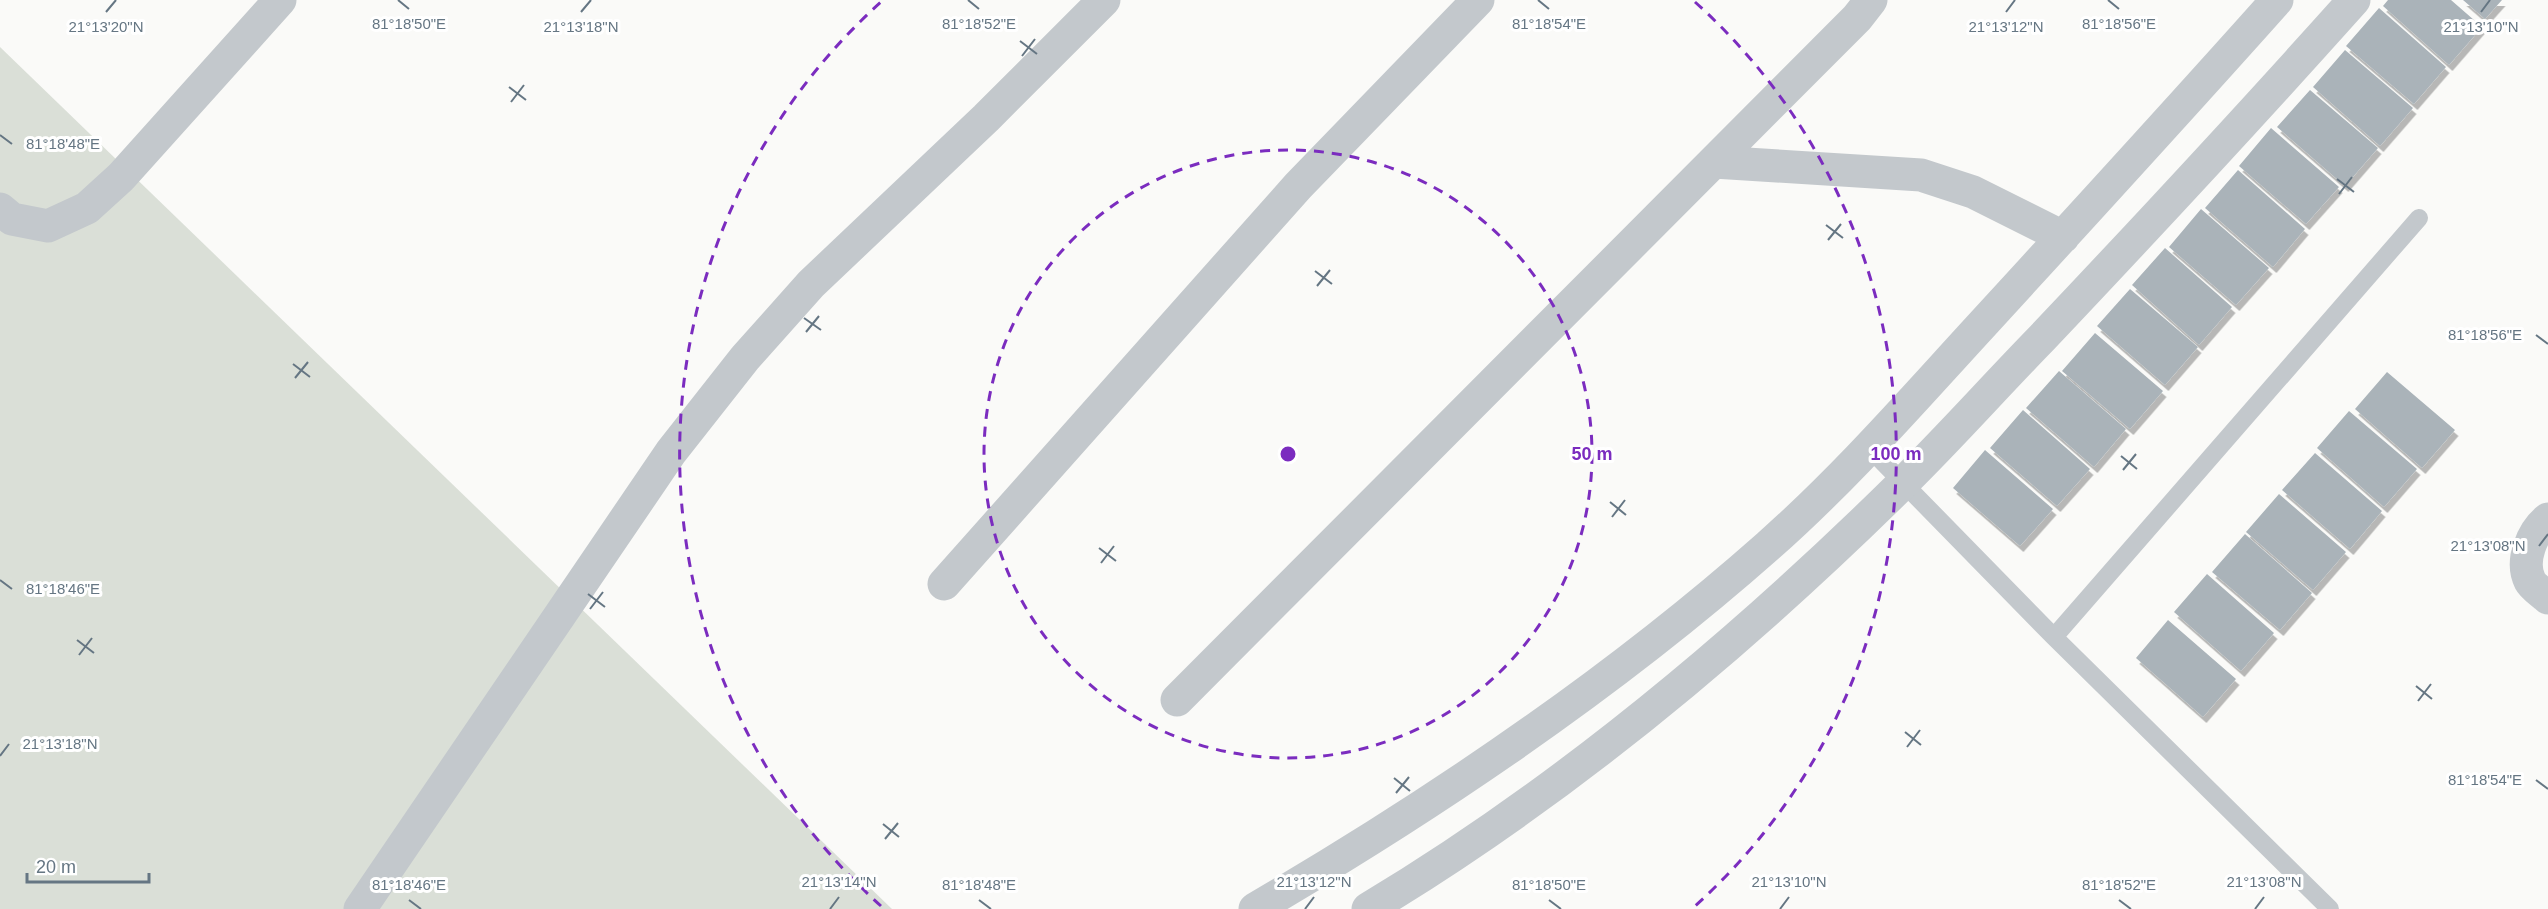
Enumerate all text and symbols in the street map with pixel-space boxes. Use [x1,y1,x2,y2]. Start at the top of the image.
text: 81°18'50"E [372,15,446,32]
text: 81°18'52"E [942,15,1016,32]
text: 81°18'54"E [1512,15,1586,32]
text: 81°18'56"E [2082,15,2156,32]
text: 21°13'20"N [68,18,144,35]
text: 21°13'18"N [543,18,619,35]
text: 21°13'12"N [1968,18,2044,35]
text: 21°13'10"N [2443,18,2519,35]
text: 81°18'48"E [26,135,100,152]
text: 81°18'56"E [2448,326,2522,343]
centre of rings [1278,444,1298,464]
text: 50 m [1571,444,1613,464]
text: 100 m [1870,444,1922,464]
text: 21°13'08"N [2450,537,2526,554]
text: 81°18'46"E [26,580,100,597]
text: 21°13'18"N [22,735,98,752]
text: 81°18'54"E [2448,771,2522,788]
scale bar [27,846,148,884]
text: 20 m [36,857,76,877]
text: 21°13'14"N [801,873,877,890]
text: 21°13'12"N [1276,873,1352,890]
text: 21°13'10"N [1751,873,1827,890]
text: 21°13'08"N [2226,873,2302,890]
text: 81°18'46"E [372,876,446,893]
text: 81°18'48"E [942,876,1016,893]
text: 81°18'50"E [1512,876,1586,893]
text: 81°18'52"E [2082,876,2156,893]

